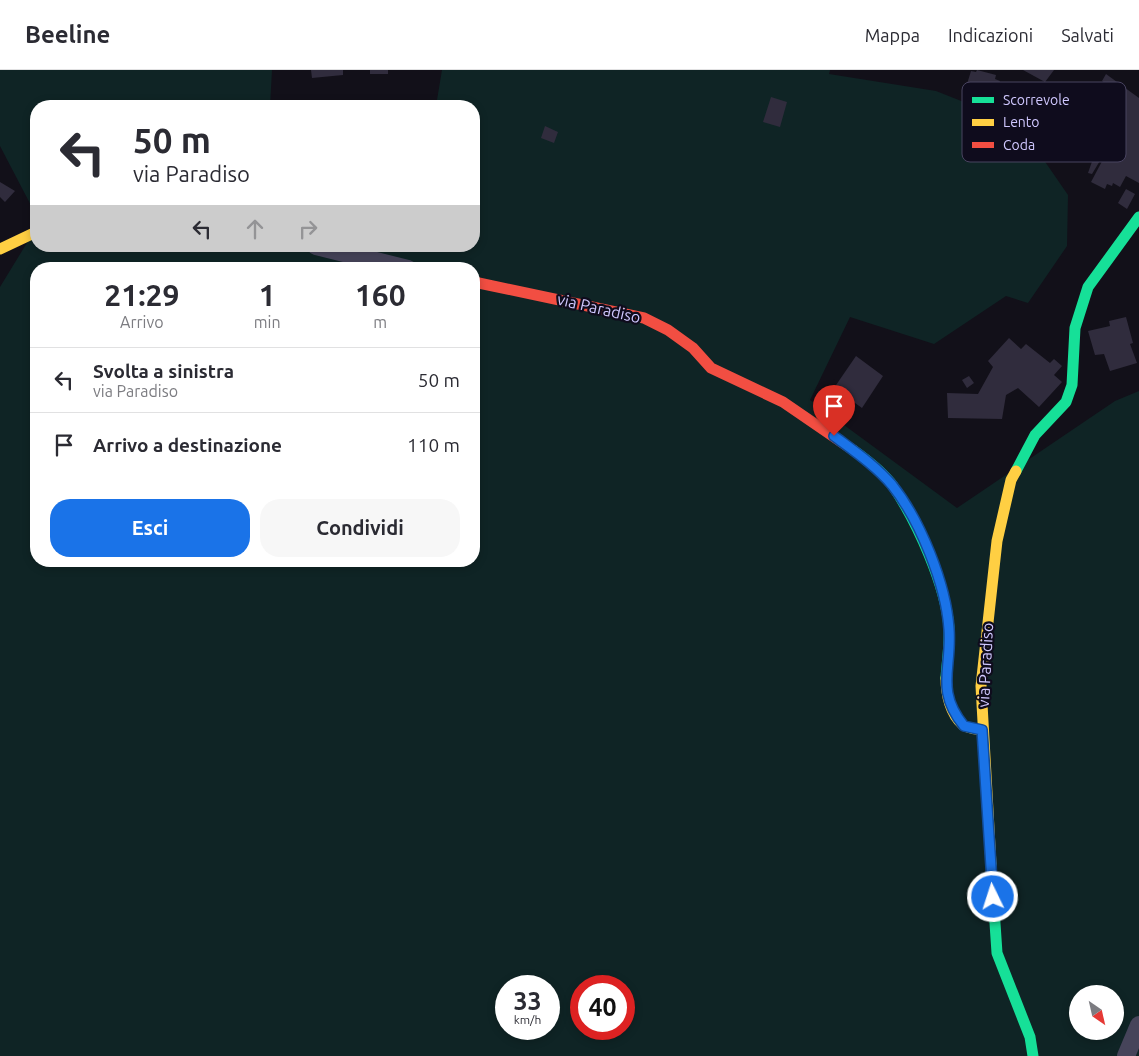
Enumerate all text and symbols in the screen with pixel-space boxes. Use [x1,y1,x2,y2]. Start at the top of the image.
text: Beeline [25,21,110,48]
text: Mappa [865,25,920,45]
text: Indicazioni [948,25,1033,45]
text: Salvati [1061,25,1114,45]
legend [962,82,1126,162]
text: Scorrevole [1003,92,1070,108]
text: Lento [1003,114,1040,130]
icon: left [50,120,115,185]
text: 50 m [133,120,211,160]
text: Coda [1003,137,1035,153]
text: via Paradiso [133,161,250,186]
icon: left [188,215,216,243]
icon: ahead [241,215,269,243]
icon: right [294,215,322,243]
text: 21:29 [104,278,179,312]
text: 1 [259,278,276,312]
text: 160 [355,278,406,312]
street label: via Paradiso [556,290,642,326]
text: Arrivo [120,313,164,331]
text: min [254,313,281,331]
text: m [373,313,387,331]
text: Svolta a sinistra [93,360,234,382]
icon: left [50,366,78,394]
text: 50 m [418,369,460,391]
text: via Paradiso [93,382,178,400]
pin [813,385,855,436]
icon: arrive [820,392,848,420]
icon: arrive [50,431,78,459]
text: Arrivo a destinazione [93,434,282,456]
text: 110 m [407,434,460,456]
button: Esci [50,499,250,557]
button: Condividi [260,499,460,557]
street label: via Paradiso [974,622,996,708]
position arrow [966,870,1018,922]
speed limit sign: 40 [570,975,635,1040]
north arrow [1069,985,1124,1040]
map controls [1069,985,1124,1040]
text: 33 [513,987,542,1015]
text: km/h [514,1013,541,1026]

